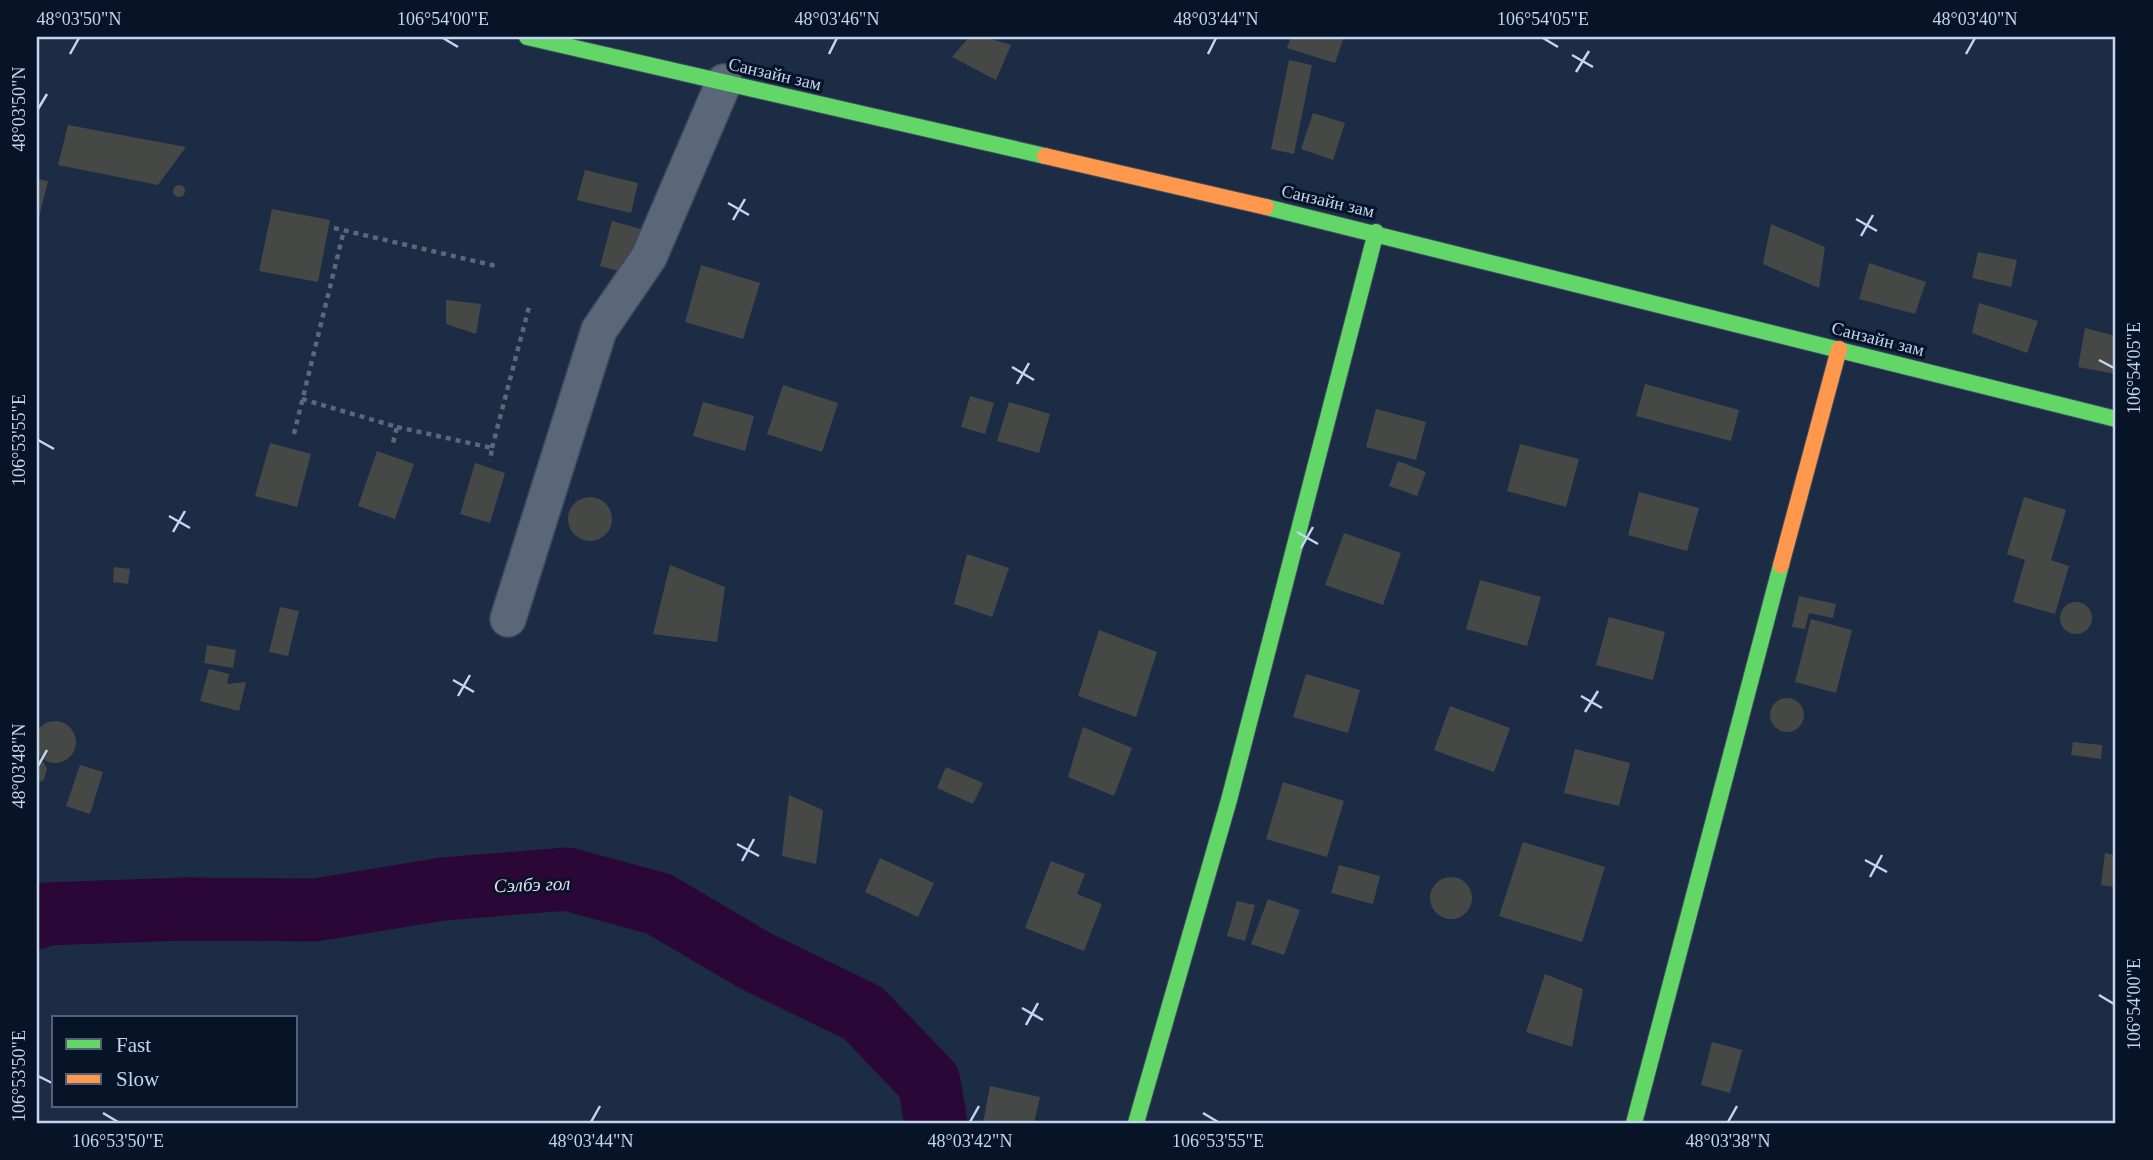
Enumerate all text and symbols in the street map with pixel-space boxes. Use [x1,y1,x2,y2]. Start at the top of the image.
text: 48°03'50"N [37,9,121,29]
text: 106°54'00"E [397,9,489,29]
text: 48°03'46"N [795,9,879,29]
text: 48°03'44"N [1174,9,1258,29]
text: 106°54'05"E [1497,9,1589,29]
text: 48°03'40"N [1933,9,2017,29]
street label: Санзайн зам [726,54,824,94]
text: 48°03'50"N [9,67,29,151]
street label: Санзайн зам [1279,181,1377,221]
street label: Санзайн зам [1829,318,1927,360]
text: 106°54'05"E [2124,322,2144,414]
text: 106°53'55"E [9,394,29,486]
text: 48°03'48"N [9,724,29,808]
water label: Сэлбэ гол [493,873,571,896]
text: 106°54'00"E [2124,958,2144,1050]
legend [52,1016,298,1108]
text: 106°53'50"E [9,1030,29,1122]
text: Fast [116,1033,151,1057]
text: Slow [116,1067,160,1091]
text: 106°53'50"E [72,1131,164,1151]
text: 48°03'44"N [549,1131,633,1151]
text: 48°03'42"N [928,1131,1012,1151]
text: 106°53'55"E [1172,1131,1264,1151]
text: 48°03'38"N [1686,1131,1770,1151]

